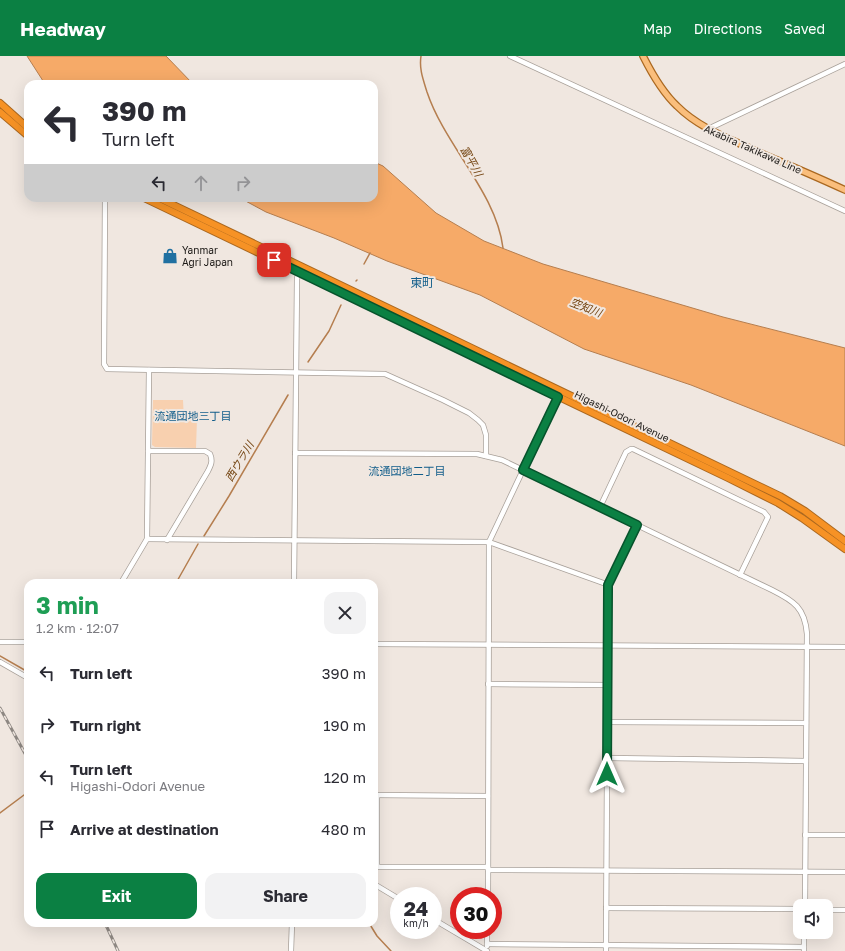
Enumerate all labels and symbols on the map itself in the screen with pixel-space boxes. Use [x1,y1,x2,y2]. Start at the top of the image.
street label: Akabira Takikawa Line [702,122,804,176]
water label: 富平川 [458,143,486,179]
pin [257,243,291,277]
place label: Yanmar Agri Japan [182,244,233,268]
shop icon: Yanmar Agri Japan [161,247,179,265]
district label: 東町 [410,275,434,290]
water label: 空知川 [568,295,605,319]
street label: Higashi-Odori Avenue [573,388,672,444]
district label: 流通団地三丁目 [155,409,232,422]
water label: 西ウラ川 [222,438,256,483]
district label: 流通団地二丁目 [369,464,446,477]
position arrow [586,753,628,795]
speed limit sign: 30 [450,887,502,939]

